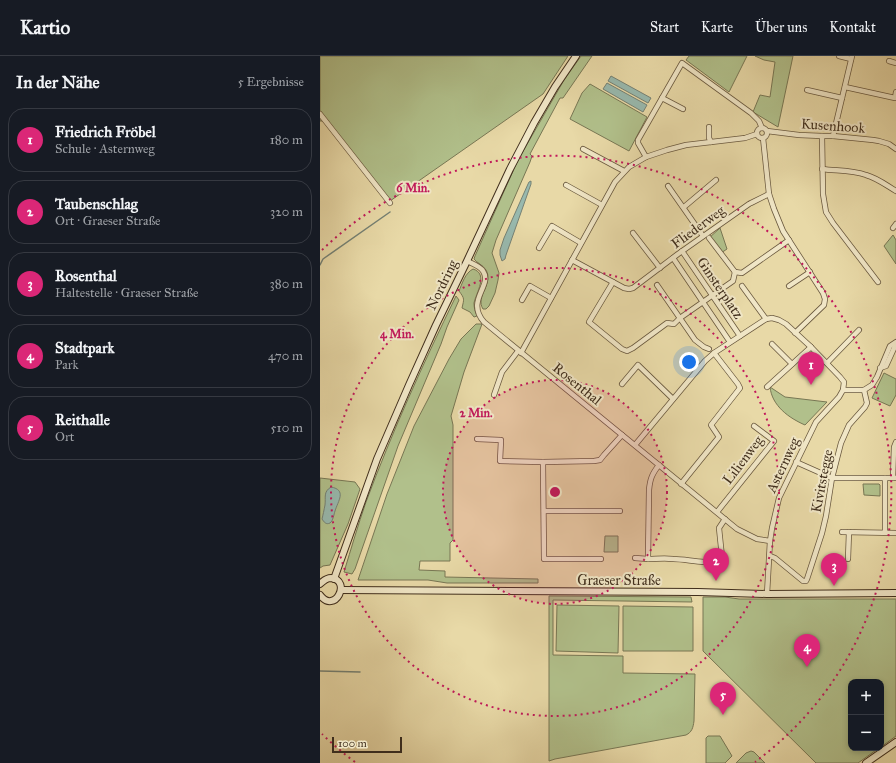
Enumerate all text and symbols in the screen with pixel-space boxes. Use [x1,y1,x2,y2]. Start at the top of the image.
text: Kartio [20,16,70,39]
text: Start [650,19,679,36]
text: Karte [701,19,733,36]
text: Über uns [755,19,807,36]
text: Kontakt [829,19,876,36]
text: In der Nähe [16,72,100,93]
text: 5 Ergebnisse [238,74,304,90]
street label: Kusenhook [800,115,866,137]
text: Friedrich Fröbel [55,123,156,141]
text: 1 [27,132,33,148]
text: 180 m [270,132,303,148]
text: Schule · Asternweg [55,141,155,157]
text: 6 Min. [396,181,430,195]
text: Taubenschlag [55,195,138,213]
street label: Fliederweg [668,202,729,252]
text: 2 [27,204,33,220]
text: 320 m [270,204,303,220]
text: Ort · Graeser Straße [55,213,161,229]
street label: Ginsterplatz [693,254,747,323]
street label: Nordring [422,257,462,313]
text: Rosenthal [55,267,117,285]
text: 3 [27,276,33,292]
text: 380 m [270,276,303,292]
text: Haltestelle · Graeser Straße [55,285,199,301]
text: 4 Min. [380,327,414,342]
text: Stadtpark [55,339,114,357]
text: 4 [26,348,34,364]
text: 470 m [268,348,303,364]
your location [679,352,699,372]
pin: 1 [798,352,824,385]
text: Park [55,357,79,373]
street label: Rosenthal [549,359,605,409]
text: 2 Min. [459,406,493,420]
text: Reithalle [55,411,110,429]
text: 5 [27,420,33,436]
text: 510 m [271,420,303,436]
text: Ort [55,429,74,445]
street label: Lilienweg [719,432,767,488]
street label: Asternweg [762,434,803,496]
street label: Kivitstegge [808,448,836,514]
centre of rings [548,485,562,499]
pin: 2 [703,548,729,581]
pin: 3 [821,553,847,586]
street label: Graeser Straße [577,572,661,589]
pin: 4 [794,634,820,667]
map controls [848,679,884,751]
button: + [848,679,884,715]
pin: 5 [710,682,736,715]
button: − [848,715,884,751]
scale bar [332,735,402,754]
text: 100 m [338,737,367,750]

